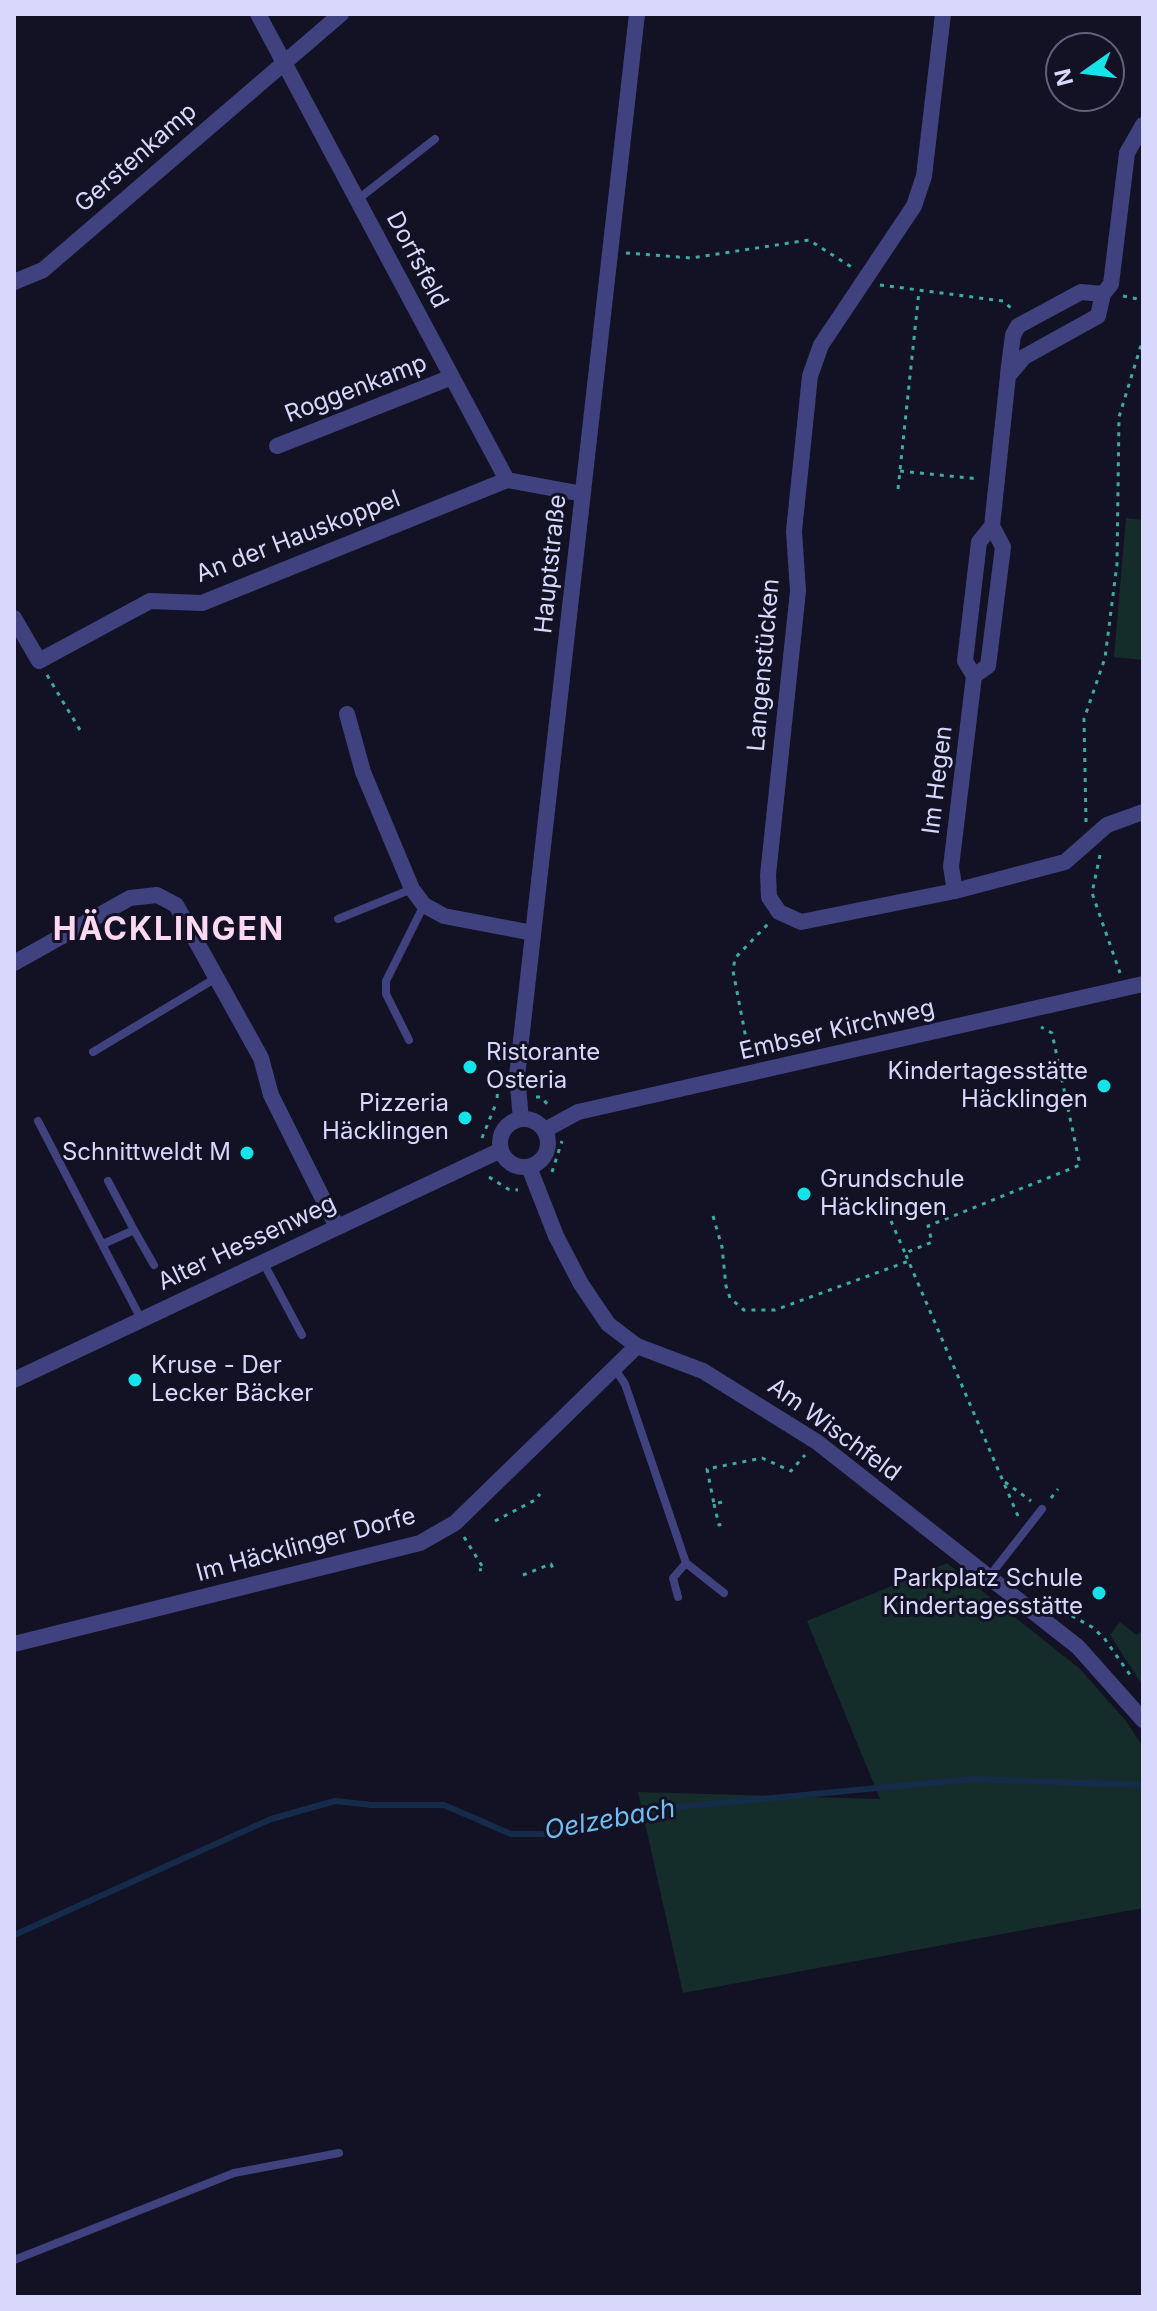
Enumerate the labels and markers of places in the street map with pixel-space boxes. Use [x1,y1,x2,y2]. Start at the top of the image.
place label: Ristorante Osteria [486,1039,600,1095]
marker: Ristorante Osteria [461,1058,479,1076]
place label: Kindertagesstätte Häcklingen [888,1058,1088,1114]
marker: Kindertagesstätte Häcklingen [1095,1077,1113,1095]
place label: Pizzeria Häcklingen [322,1090,449,1146]
marker: Pizzeria Häcklingen [456,1109,474,1127]
place label: Schnittweldt M [62,1139,231,1167]
marker: Schnittweldt M [238,1144,256,1162]
place label: Grundschule Häcklingen [820,1166,965,1222]
marker: Grundschule Häcklingen [795,1185,813,1203]
place label: Kruse - Der Lecker Bäcker [151,1352,313,1408]
marker: Kruse - Der Lecker Bäcker [126,1371,144,1389]
place label: Parkplatz Schule Kindertagesstätte [883,1565,1083,1621]
marker: Parkplatz Schule Kindertagesstätte [1090,1584,1108,1602]

